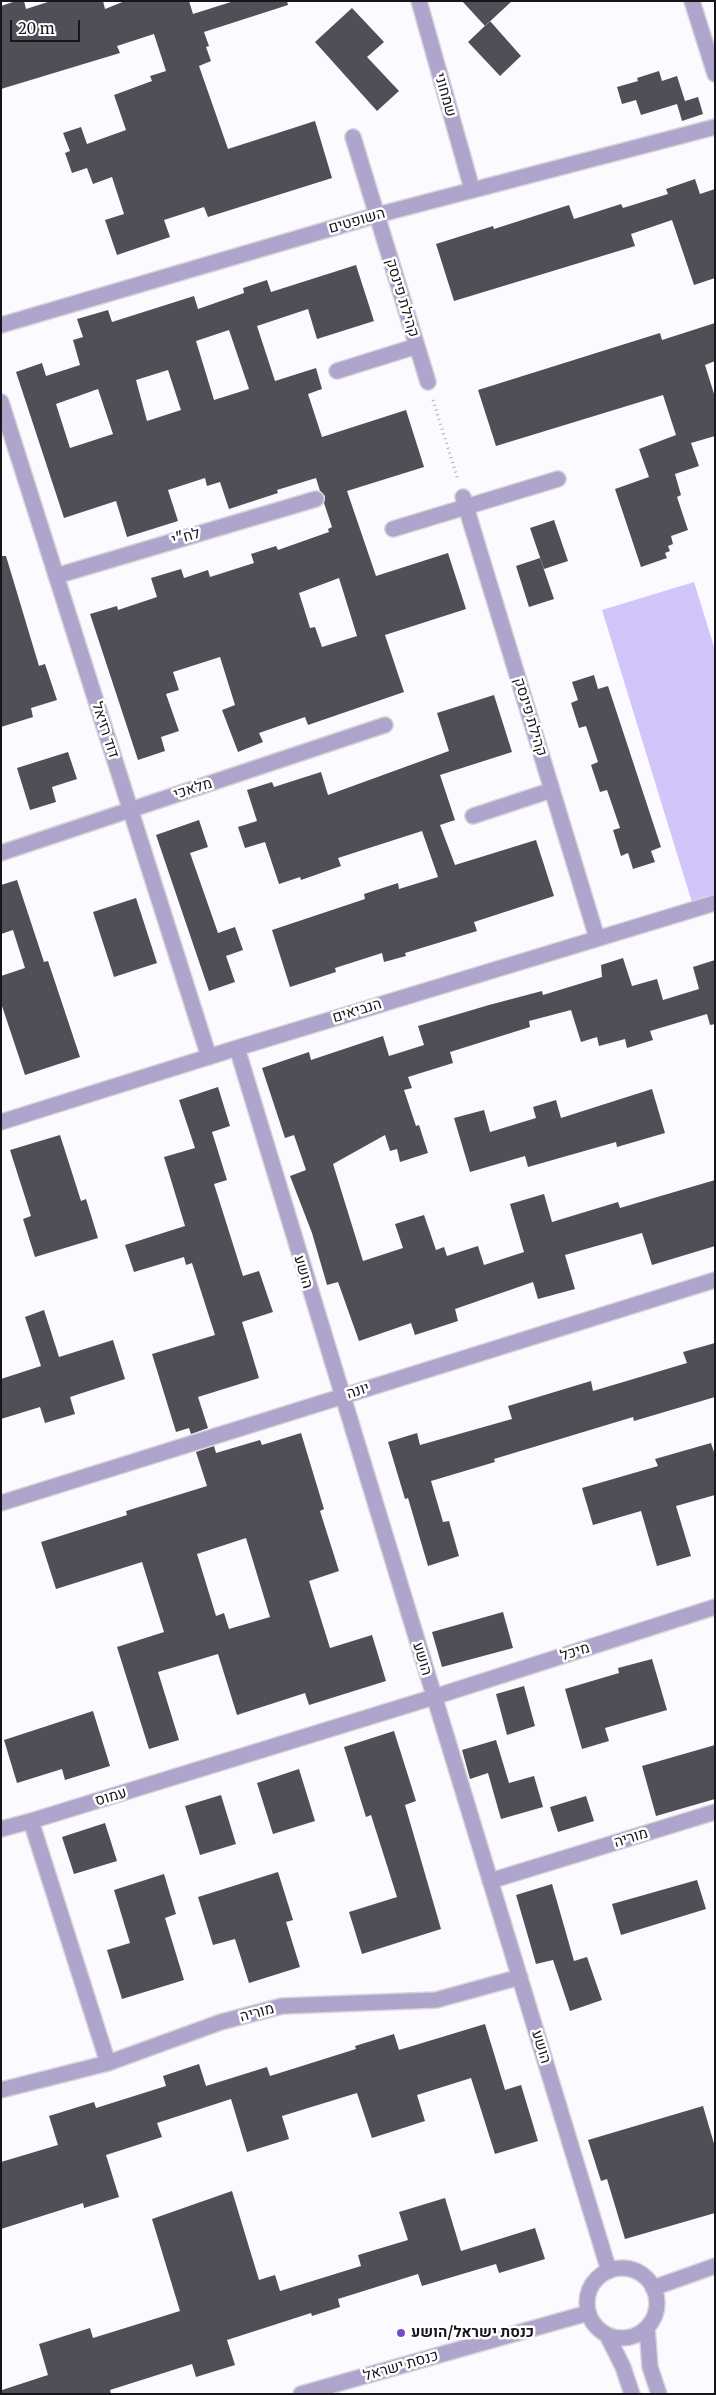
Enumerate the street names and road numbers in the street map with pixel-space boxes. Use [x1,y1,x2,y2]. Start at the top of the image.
street label: שמחוני [430,71,460,119]
street label: השופטים [327,204,387,238]
street label: קהילת פינסק [381,256,423,340]
street label: לח"י [170,524,202,550]
street label: קהילת פינסק [509,675,551,759]
street label: דוד רזיאל [87,700,123,760]
street label: מלאכי [171,774,215,804]
street label: הנביאים [330,995,384,1027]
street label: הושע [290,1253,316,1291]
street label: יונה [344,1379,372,1403]
street label: מיכל [558,1639,592,1665]
street label: הושע [408,1640,436,1678]
street label: עמוס [93,1784,129,1810]
street label: מוריה [612,1824,650,1852]
street label: מוריה [238,2000,276,2026]
street label: הושע [527,2028,555,2066]
street label: כנסת ישראל [361,2347,441,2385]

